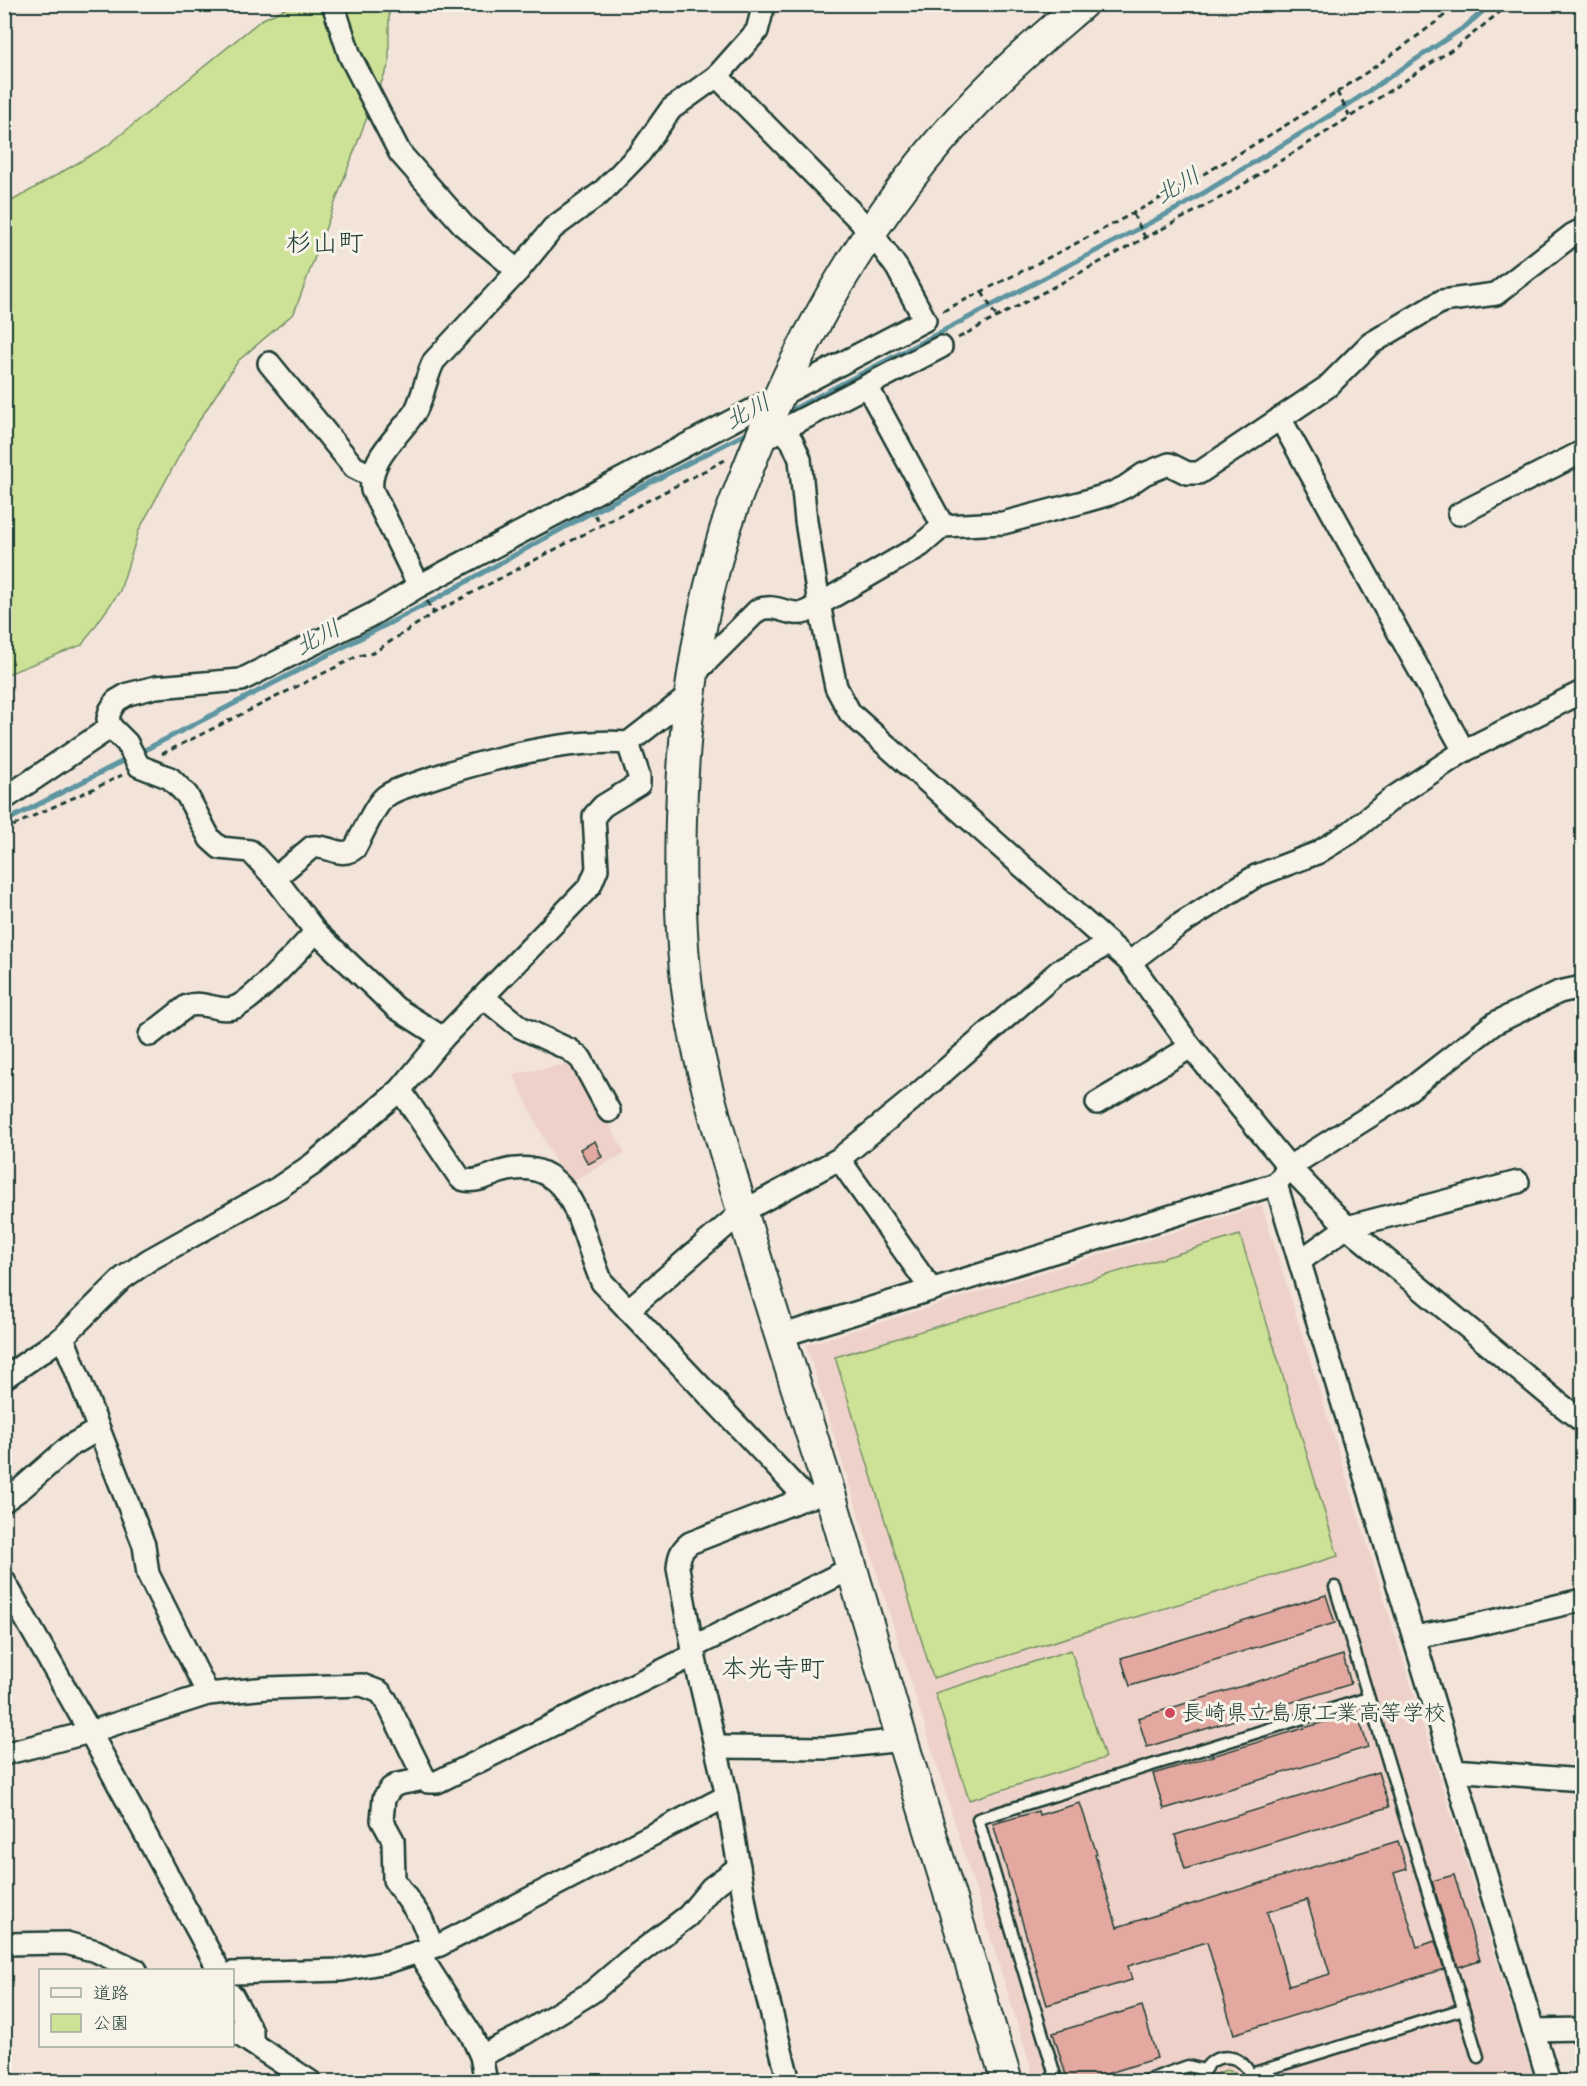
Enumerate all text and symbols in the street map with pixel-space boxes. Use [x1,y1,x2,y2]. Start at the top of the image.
water label: 北川 [1149,159,1207,213]
district label: 杉山町 [286,225,364,261]
water label: 北川 [719,386,777,438]
water label: 北川 [289,612,347,664]
district label: 本光寺町 [721,1651,825,1687]
place label: 長崎県立島原工業高等学校 [1182,1698,1446,1729]
marker: 長崎県立島原工業高等学校 [1163,1706,1177,1720]
legend [39,1969,234,2047]
text: 道路 [93,1981,129,2006]
text: 公園 [93,2011,129,2036]

